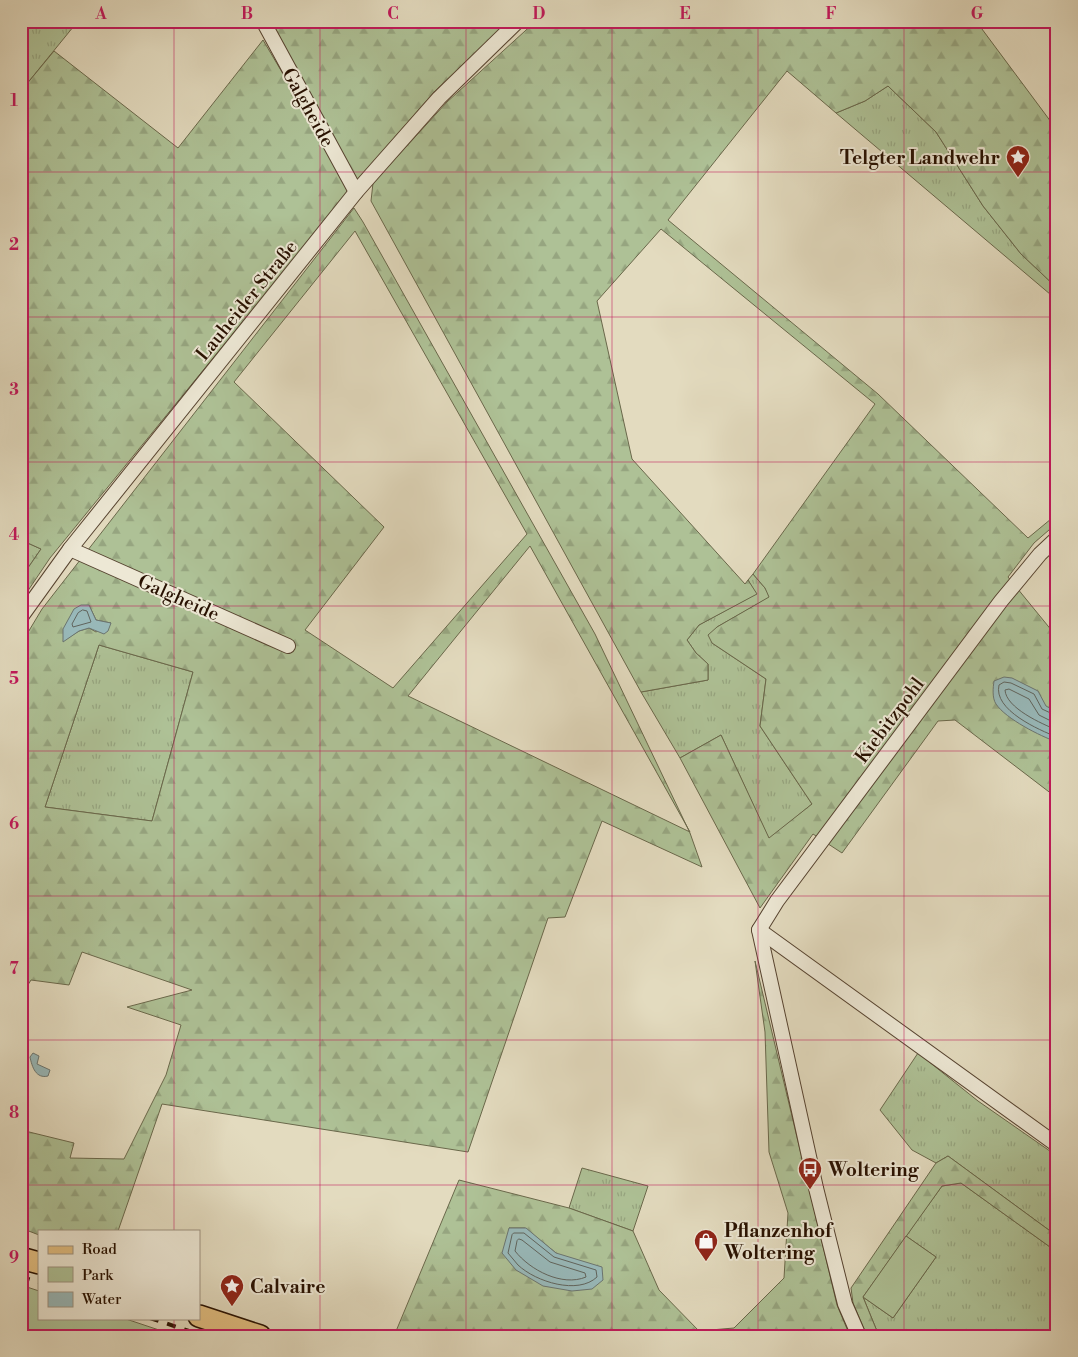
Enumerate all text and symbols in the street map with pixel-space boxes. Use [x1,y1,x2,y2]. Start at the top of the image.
text: A [94,4,107,24]
text: B [241,4,253,24]
text: C [387,4,399,24]
text: D [533,4,546,24]
text: E [679,4,691,24]
text: F [825,4,837,24]
text: G [971,4,984,24]
street label: Galgheide [277,64,340,151]
text: 1 [10,91,18,111]
place icon: Telgter Landwehr [1005,144,1031,178]
place label: Telgter Landwehr [840,146,1000,170]
text: 2 [9,235,19,255]
street label: Lauheider Straße [191,235,303,366]
text: 3 [9,380,19,400]
text: 4 [9,525,20,545]
street label: Galgheide [134,569,223,627]
text: 5 [9,669,19,689]
street label: Kiebitzpohl [850,673,930,768]
text: 6 [9,814,19,834]
text: 7 [9,959,19,979]
text: 8 [9,1103,19,1123]
bus stop icon: Woltering [797,1156,823,1190]
place label: Woltering [827,1158,920,1182]
place label: Pflanzenhof Woltering [723,1219,834,1265]
shop icon: Pflanzenhof Woltering [693,1228,719,1262]
legend [38,1230,200,1320]
text: Road [82,1240,117,1259]
text: 9 [9,1248,19,1268]
text: Park [82,1266,114,1285]
place icon: Calvaire [219,1273,245,1307]
place label: Calvaire [250,1275,325,1299]
text: Water [81,1290,122,1309]

